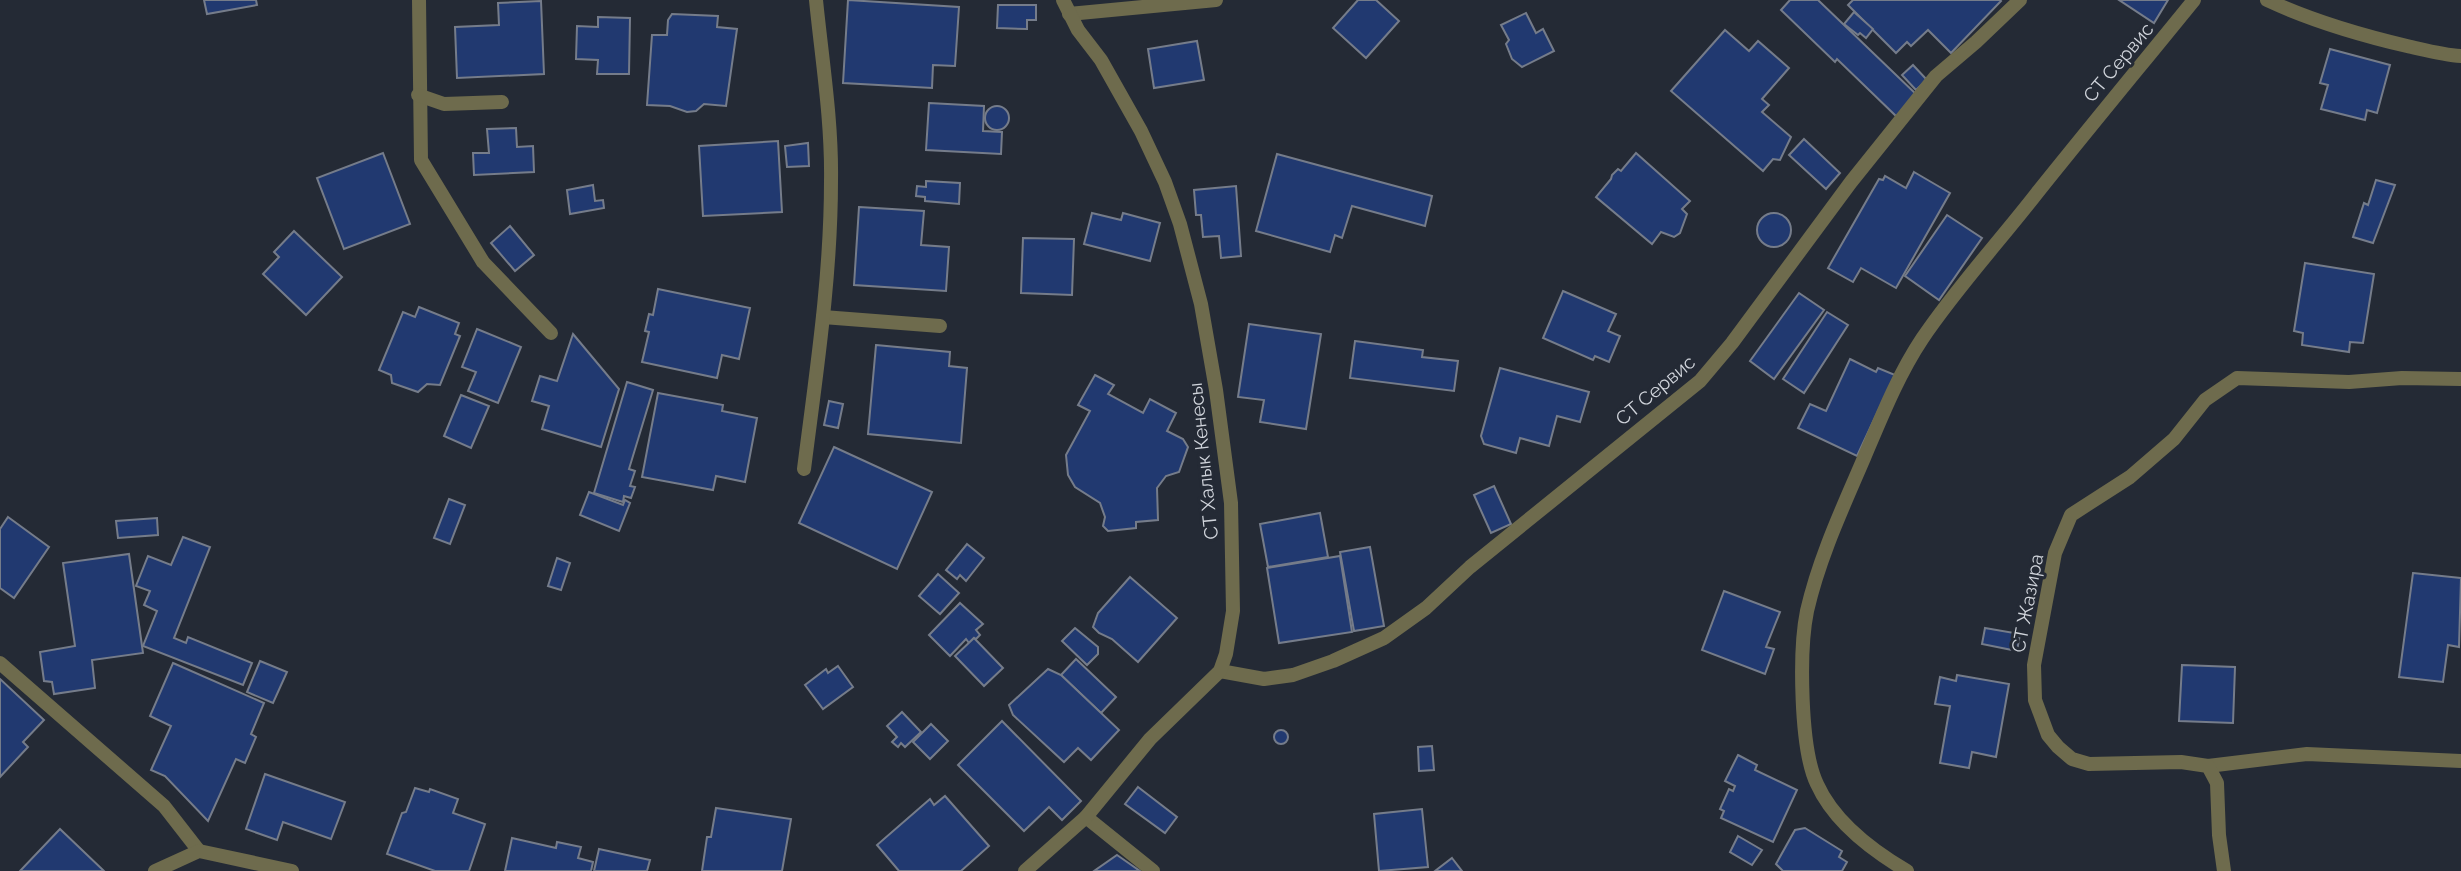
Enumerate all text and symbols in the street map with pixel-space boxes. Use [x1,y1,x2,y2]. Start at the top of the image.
street label: СТ Сервис [2079,18,2157,106]
street label: СТ Сервис [1611,351,1699,429]
street label: СТ Халык Кенесы [1184,381,1222,541]
street label: СТ Жазира [2007,552,2047,654]

